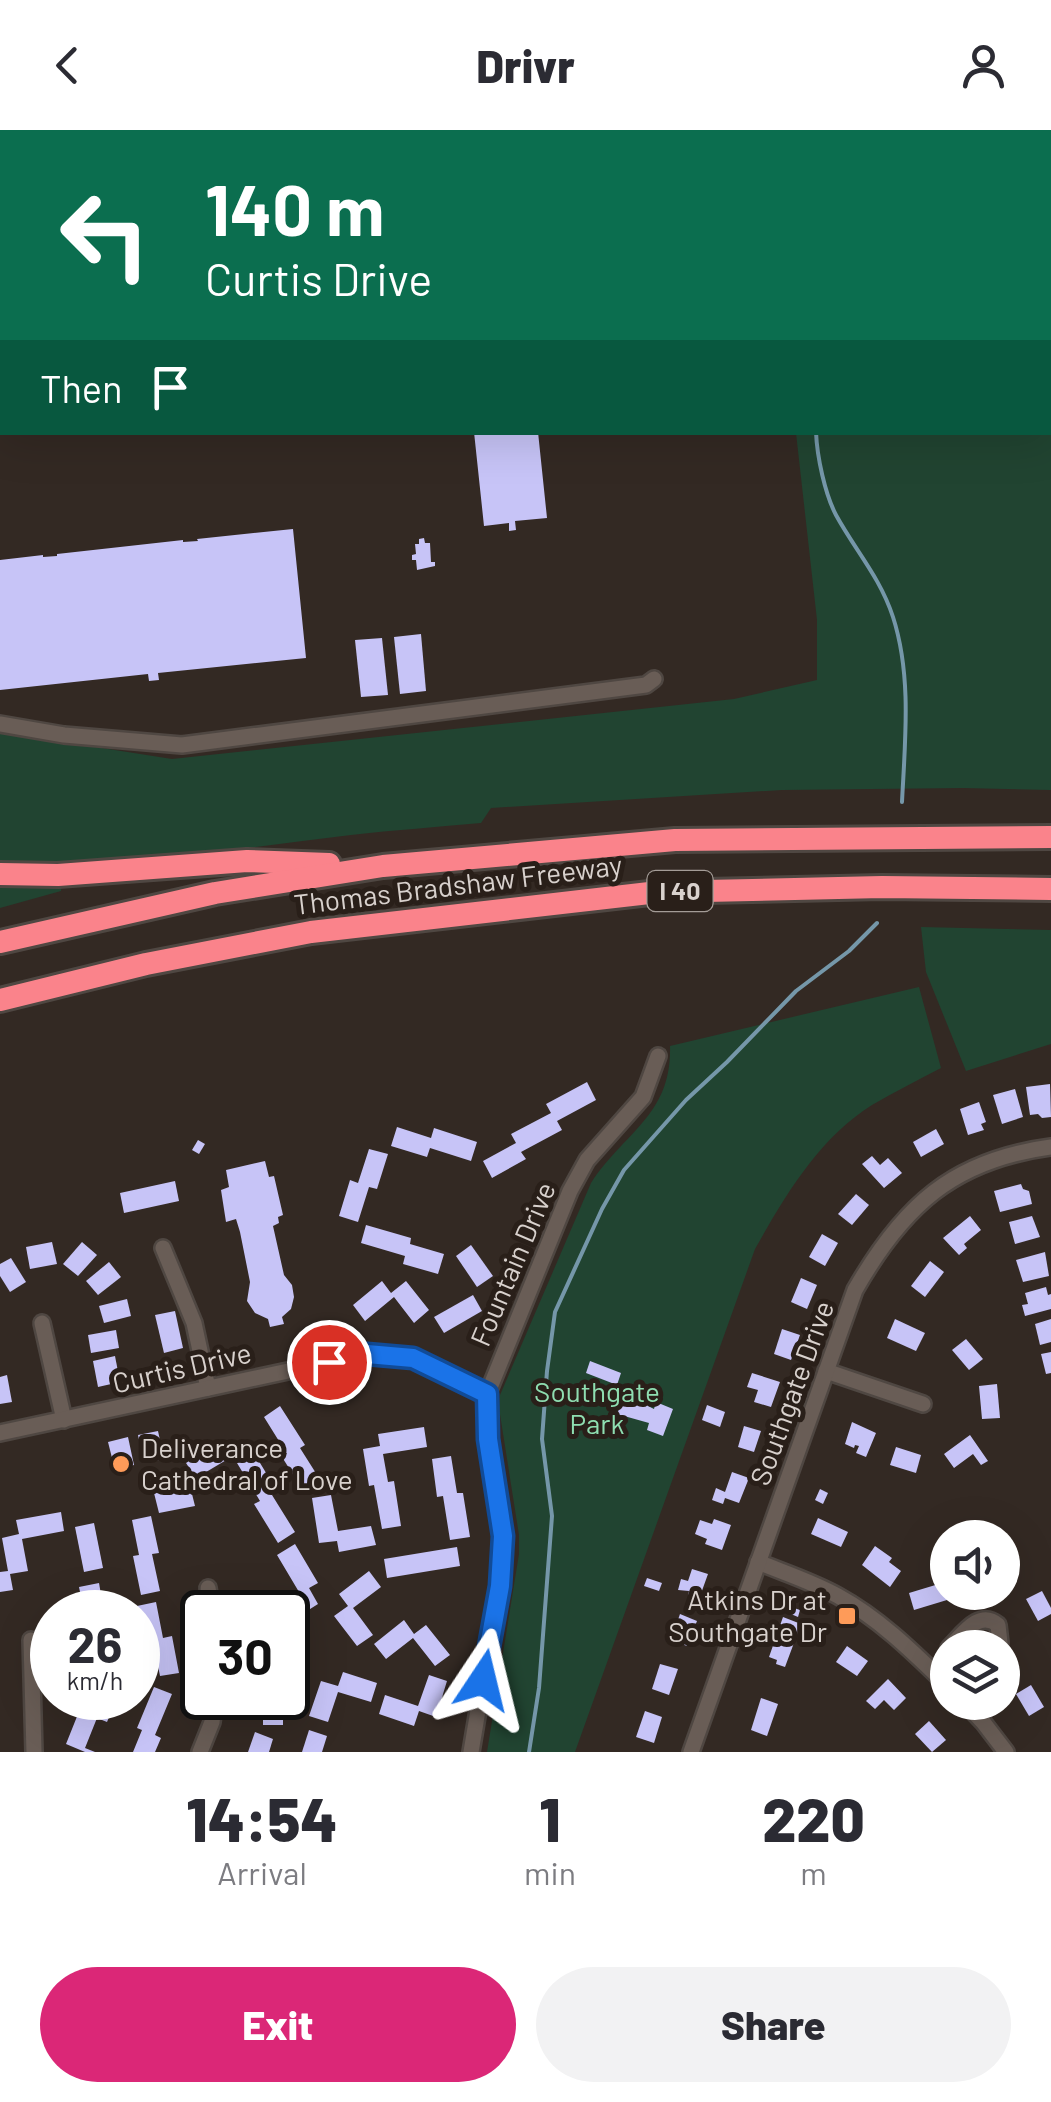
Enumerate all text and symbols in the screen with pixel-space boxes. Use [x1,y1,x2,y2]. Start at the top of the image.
icon: back [40,38,95,93]
text: Drivr [476,38,575,92]
icon: person [956,38,1011,93]
text: 140 m [205,166,384,250]
icon: left [40,170,170,300]
text: Curtis Drive [205,251,432,305]
icon: arrive [143,360,198,415]
text: Then [40,365,123,411]
street label: Thomas Bradshaw Freeway [292,847,624,921]
road number: I 40 [648,871,712,911]
street label: Fountain Drive [462,1176,562,1351]
street label: Southgate Drive [742,1296,840,1490]
pin [287,1320,372,1405]
street label: Curtis Drive [109,1335,254,1399]
icon: arrive [302,1335,357,1390]
park label: Southgate Park [534,1374,660,1440]
place label: Deliverance Cathedral of Love [141,1430,353,1496]
marker: Deliverance Cathedral of Love [110,1453,132,1475]
map controls [930,1520,1020,1720]
button: sound [930,1520,1020,1610]
place label: Atkins Dr at Southgate Dr [668,1582,827,1648]
speed limit sign: 30 [180,1590,310,1720]
marker: Atkins Dr at Southgate Dr [836,1605,858,1627]
text: 26 [68,1613,122,1673]
position arrow [431,1628,535,1732]
button: layers [930,1630,1020,1720]
text: km/h [67,1665,123,1695]
text: 14:54 [186,1782,338,1854]
text: 1 [539,1782,561,1854]
text: 220 [762,1782,865,1854]
text: Arrival [217,1853,307,1891]
text: min [524,1853,576,1891]
text: m [800,1853,827,1891]
button: Exit [40,1967,516,2082]
button: Share [536,1967,1011,2082]

